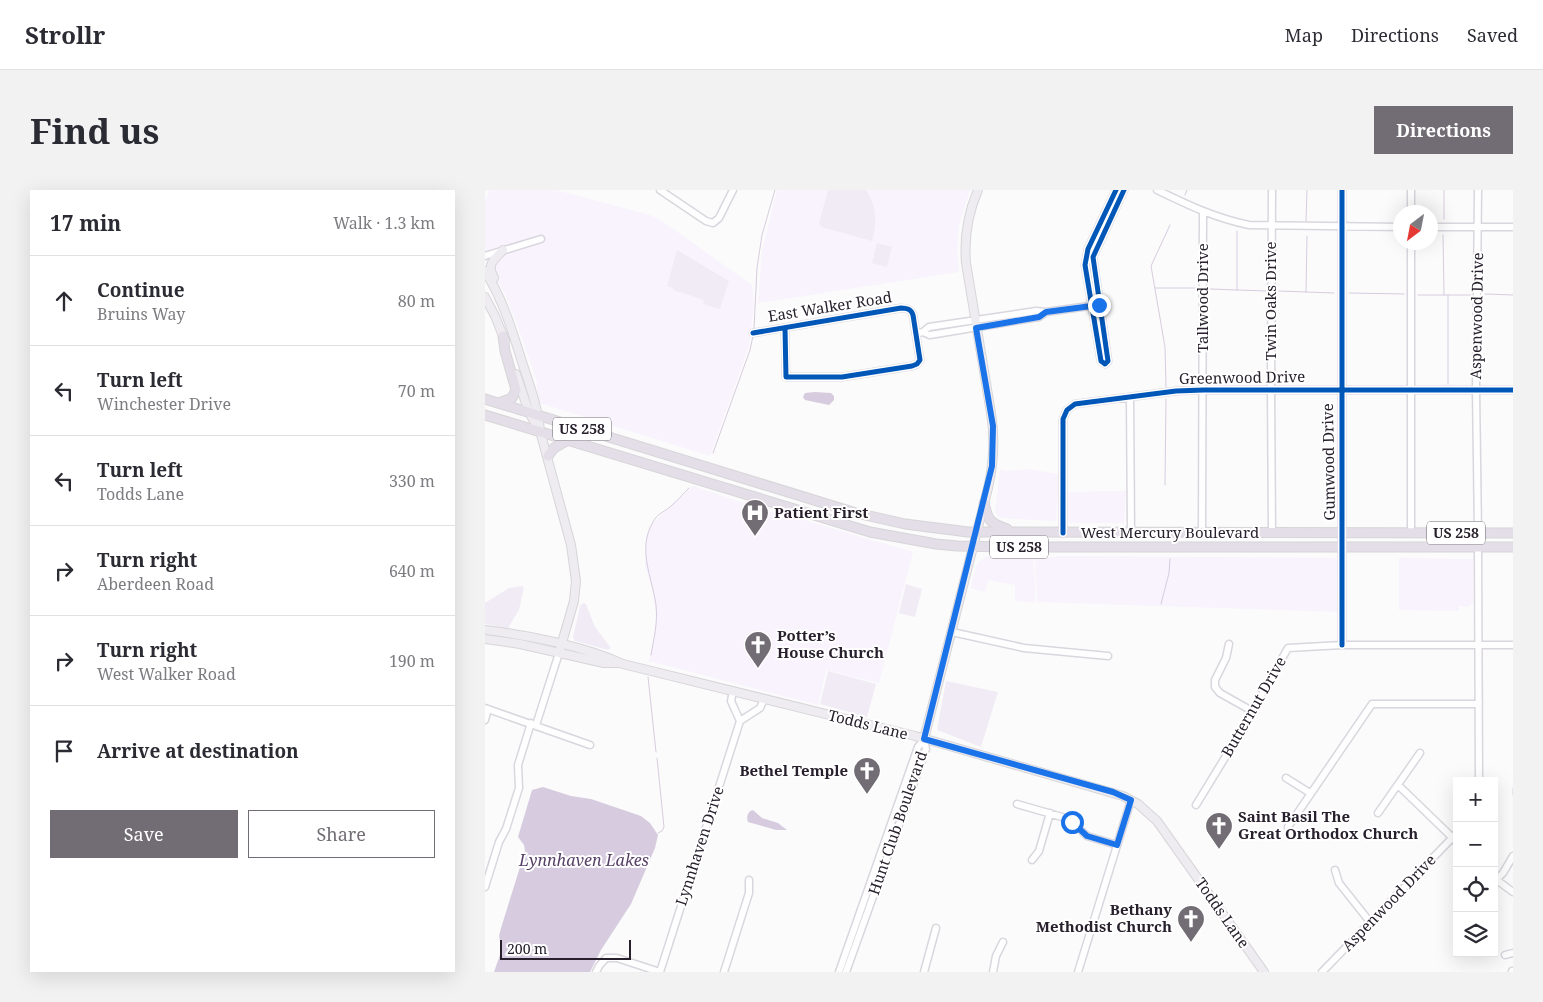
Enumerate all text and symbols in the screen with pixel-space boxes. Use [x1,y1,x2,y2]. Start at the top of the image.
text: Strollr [25,18,105,51]
text: Map [1285,23,1323,47]
text: Directions [1351,23,1439,47]
text: Saved [1467,23,1518,47]
button: Directions [1374,106,1513,154]
text: Find us [30,107,159,154]
north arrow [1393,205,1438,250]
text: 17 min [50,209,121,237]
text: Walk · 1.3 km [333,212,435,234]
street label: Twin Oaks Drive [1260,242,1280,361]
street label: Tallwood Drive [1192,243,1212,353]
street label: Aspenwood Drive [1465,252,1487,380]
text: Continue [97,277,185,303]
street label: East Walker Road [766,286,893,326]
icon: ahead [50,287,78,315]
text: 80 m [398,290,435,312]
route end [1088,294,1111,317]
text: Bruins Way [97,303,185,325]
street label: Greenwood Drive [1179,366,1305,388]
text: Turn left [97,367,183,393]
icon: left [50,377,78,405]
text: 70 m [398,380,435,402]
text: Winchester Drive [97,393,231,415]
street label: Gumwood Drive [1317,403,1339,521]
road number: US 258 [553,418,611,440]
text: Turn left [97,457,183,483]
icon: left [50,467,78,495]
text: 330 m [389,470,435,492]
text: Todds Lane [97,483,184,505]
hospital icon: Patient First [740,498,770,537]
place label: Patient First [774,502,868,522]
street label: West Mercury Boulevard [1081,522,1259,542]
road number: US 258 [1427,522,1485,544]
road number: US 258 [990,536,1048,558]
text: Turn right [97,547,197,573]
icon: right [50,557,78,585]
text: 640 m [389,560,435,582]
text: Aberdeen Road [97,573,214,595]
place label: Potter’s House Church [777,625,884,662]
church icon: Potter’s House Church [743,630,773,669]
text: Turn right [97,637,197,663]
icon: right [50,647,78,675]
text: 190 m [389,650,435,672]
street label: Butternut Drive [1216,653,1290,760]
text: West Walker Road [97,663,236,685]
street label: Todds Lane [826,704,910,744]
icon: arrive [50,737,78,765]
text: Arrive at destination [97,738,299,764]
street label: Hunt Club Boulevard [863,748,931,897]
church icon: Bethel Temple [852,756,882,795]
place label: Bethel Temple [739,760,848,780]
map controls [1453,777,1498,957]
button: + [1453,777,1498,822]
street label: Lynnhaven Drive [670,783,728,908]
place label: Saint Basil The Great Orthodox Church [1238,806,1418,843]
button: Save [50,810,238,858]
button: Share [248,810,435,858]
route start [1061,811,1084,834]
church icon: Saint Basil The Great Orthodox Church [1204,811,1234,850]
button: − [1453,822,1498,867]
water label: Lynnhaven Lakes [518,849,649,871]
street label: Aspenwood Drive [1337,850,1440,955]
button: locate [1453,867,1498,912]
street label: Todds Lane [1191,873,1254,952]
place label: Bethany Methodist Church [1036,899,1172,936]
church icon: Bethany Methodist Church [1176,904,1206,943]
button: layers [1453,912,1498,957]
scale bar [500,937,631,960]
text: 200 m [507,939,547,958]

